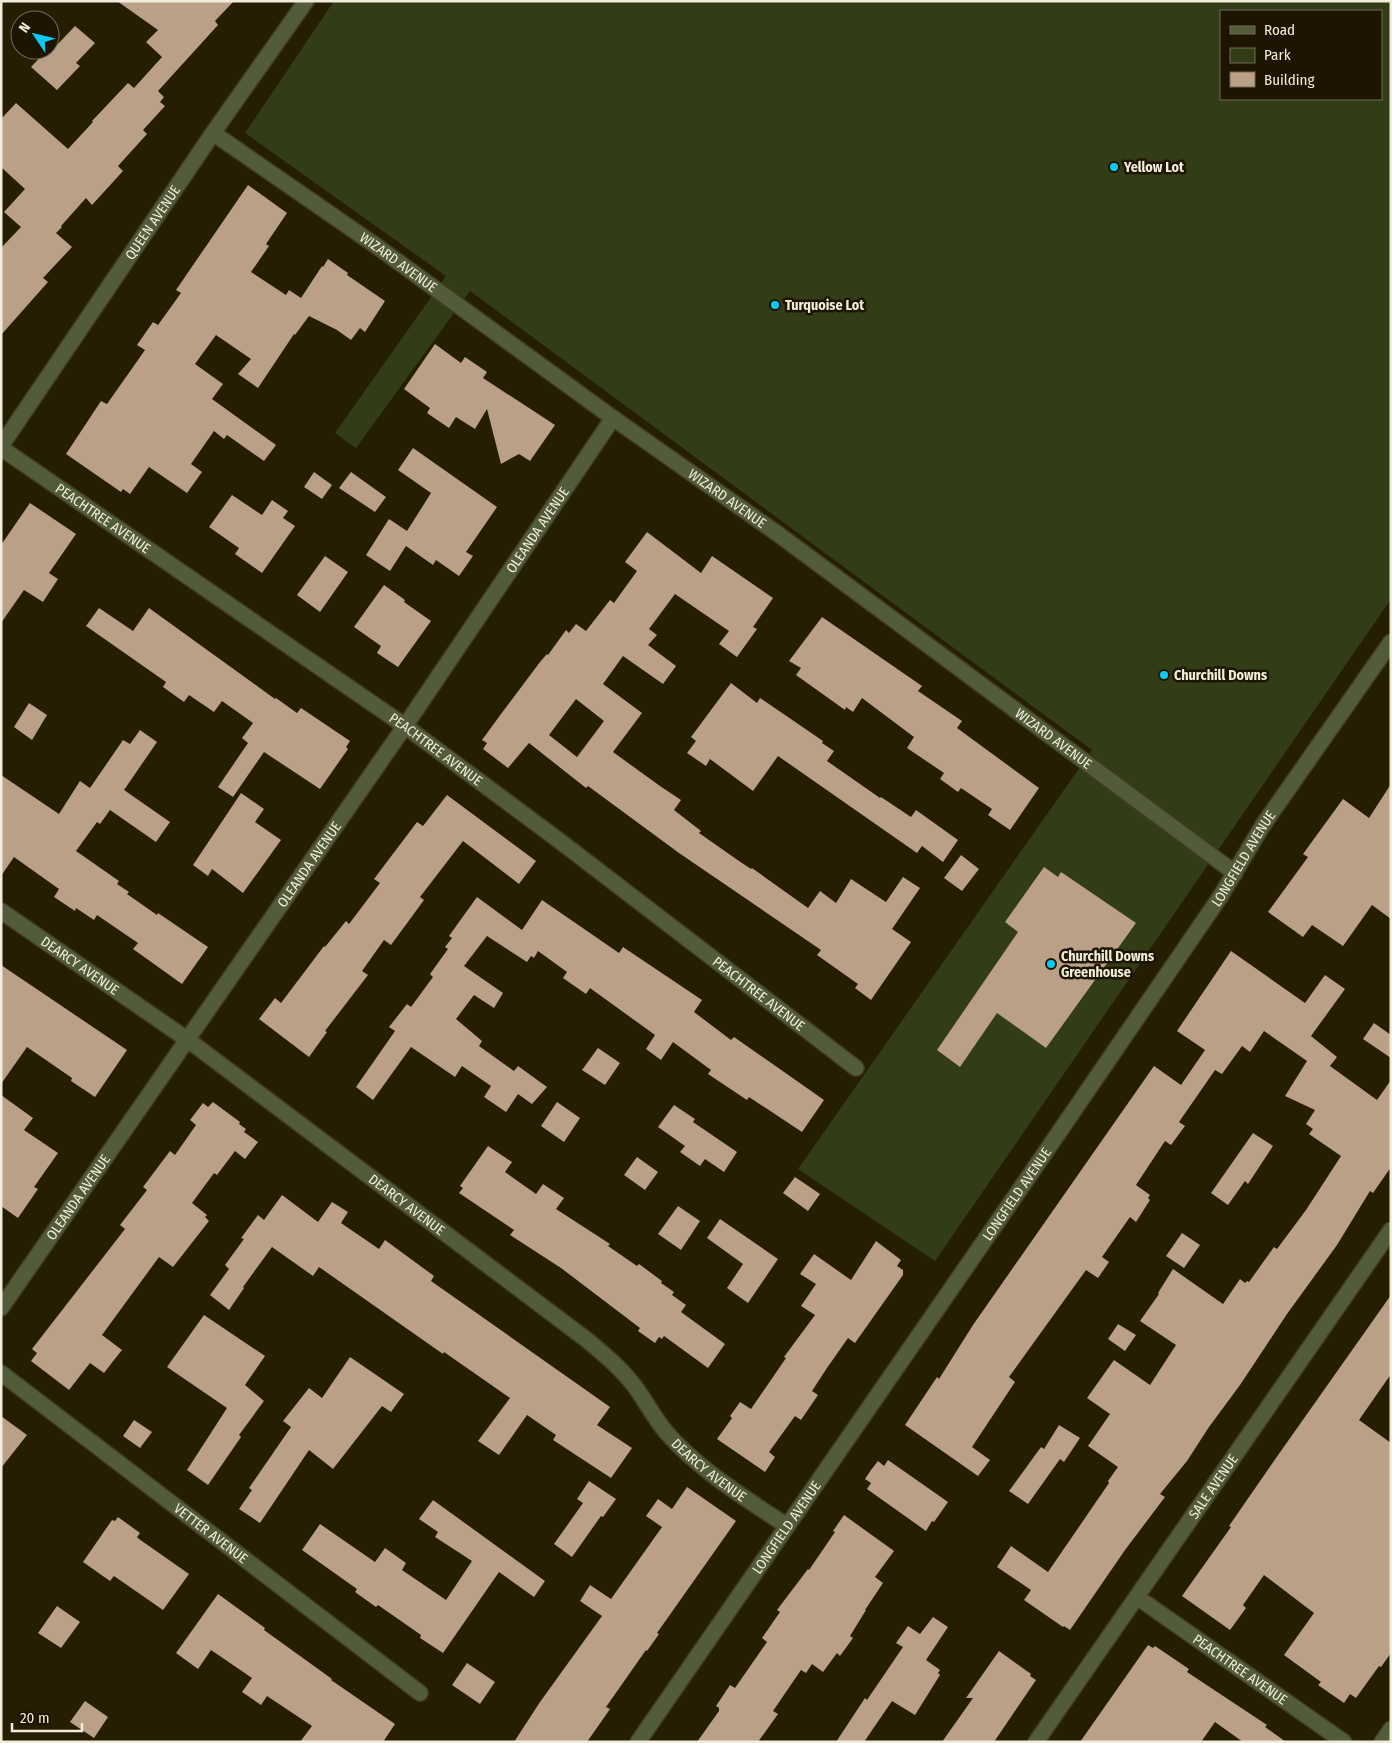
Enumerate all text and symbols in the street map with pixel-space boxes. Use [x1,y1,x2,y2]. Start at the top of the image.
north arrow [10,10,60,60]
legend [1220,10,1382,100]
text: N [15,20,34,36]
text: Road [1264,21,1295,39]
text: Park [1264,46,1291,64]
text: Building [1264,71,1315,89]
place label: Yellow Lot [1123,159,1185,176]
marker: Yellow Lot [1108,161,1120,173]
street label: QUEEN AVENUE [121,182,184,263]
street label: WIZARD AVENUE [356,229,441,296]
place label: Turquoise Lot [785,297,865,314]
marker: Turquoise Lot [769,299,781,311]
street label: WIZARD AVENUE [685,465,770,532]
street label: PEACHTREE AVENUE [52,480,154,557]
street label: OLEANDA AVENUE [502,483,573,576]
place label: Churchill Downs [1174,667,1267,684]
marker: Churchill Downs [1158,669,1170,681]
street label: WIZARD AVENUE [1012,704,1096,773]
street label: PEACHTREE AVENUE [386,709,486,789]
street label: LONGFIELD AVENUE [1208,807,1279,910]
street label: OLEANDA AVENUE [273,818,345,910]
street label: DEARCY AVENUE [38,933,123,999]
place label: Churchill Downs Greenhouse [1061,948,1154,981]
street label: PEACHTREE AVENUE [709,953,809,1034]
marker: Churchill Downs Greenhouse [1045,958,1057,970]
street label: LONGFIELD AVENUE [979,1144,1055,1244]
street label: OLEANDA AVENUE [42,1151,114,1243]
street label: DEARCY AVENUE [365,1170,449,1239]
street label: DEARCY AVENUE [668,1435,750,1505]
street label: SALE AVENUE [1185,1451,1242,1522]
street label: LONGFIELD AVENUE [748,1477,825,1577]
street label: VETTER AVENUE [171,1500,251,1567]
street label: PEACHTREE AVENUE [1190,1630,1291,1708]
scale bar [12,1700,82,1732]
text: 20 m [20,1709,50,1727]

